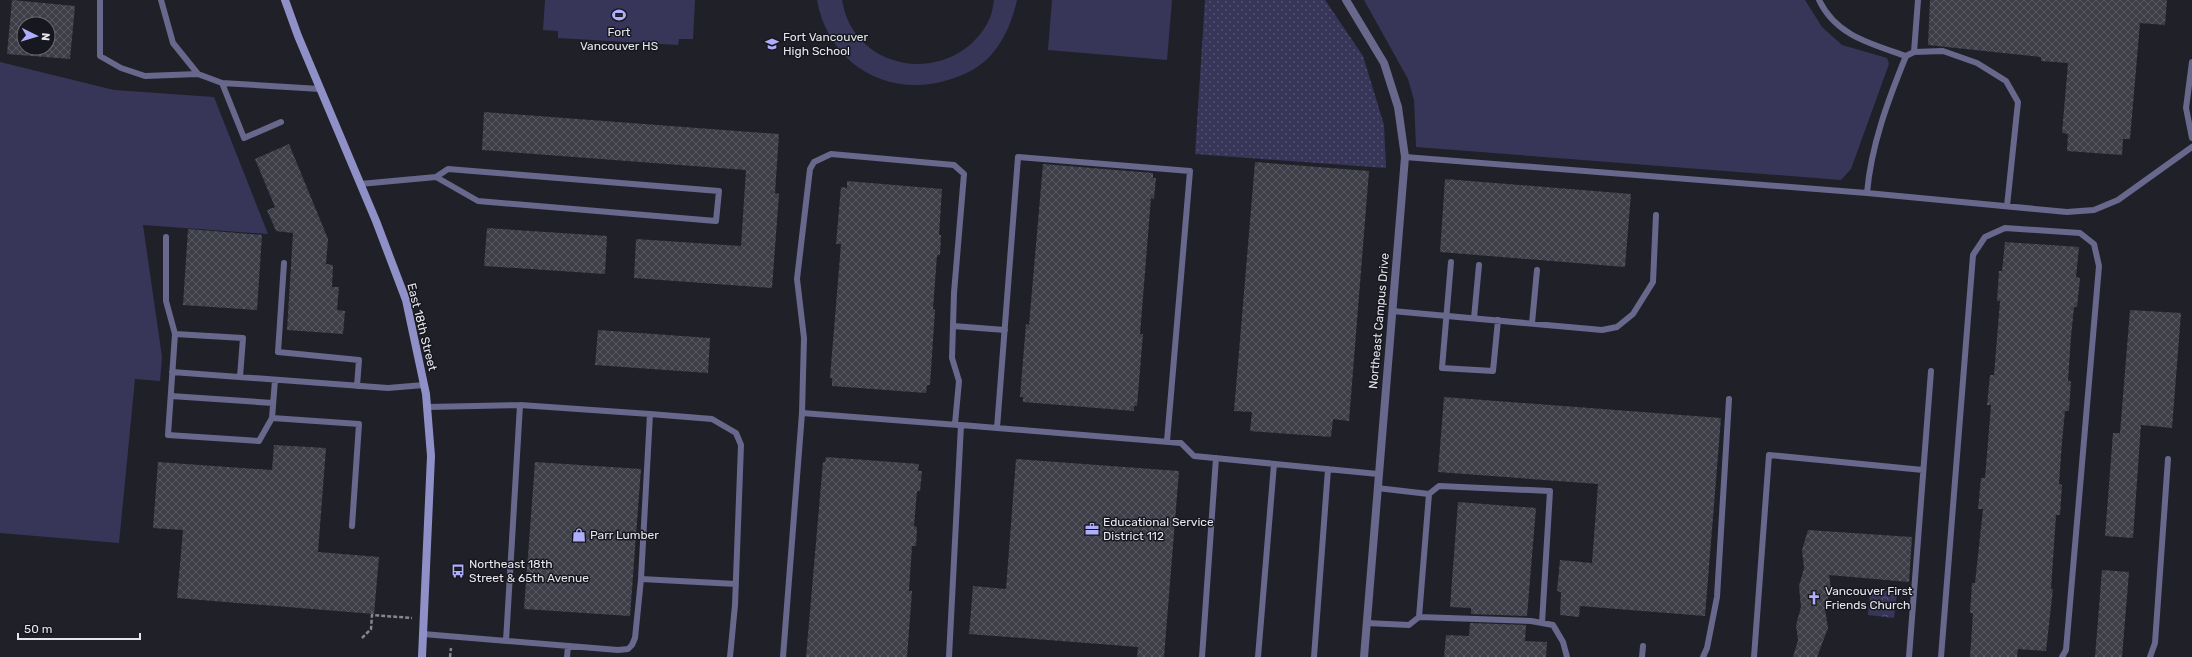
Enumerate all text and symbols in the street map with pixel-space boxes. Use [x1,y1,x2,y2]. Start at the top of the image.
sports icon: Fort Vancouver HS [611,7,627,23]
north arrow [16,16,56,56]
place label: Fort Vancouver HS [580,25,658,53]
place label: Fort Vancouver High School [783,30,869,58]
text: N [39,32,52,41]
school or university icon: Fort Vancouver High School [764,36,780,52]
street label: Northeast Campus Drive [1366,252,1392,390]
street label: East 18th Street [404,282,440,373]
place label: Educational Service District 112 [1103,515,1214,543]
office icon: Educational Service District 112 [1084,521,1100,537]
shop icon: Parr Lumber [571,527,587,543]
place label: Parr Lumber [590,528,659,542]
place label: Northeast 18th Street & 65th Avenue [469,557,589,585]
bus stop icon: Northeast 18th Street & 65th Avenue [450,563,466,579]
place label: Vancouver First Friends Church [1825,584,1913,612]
church icon: Vancouver First Friends Church [1806,590,1822,606]
scale bar [18,615,140,641]
text: 50 m [24,622,52,636]

